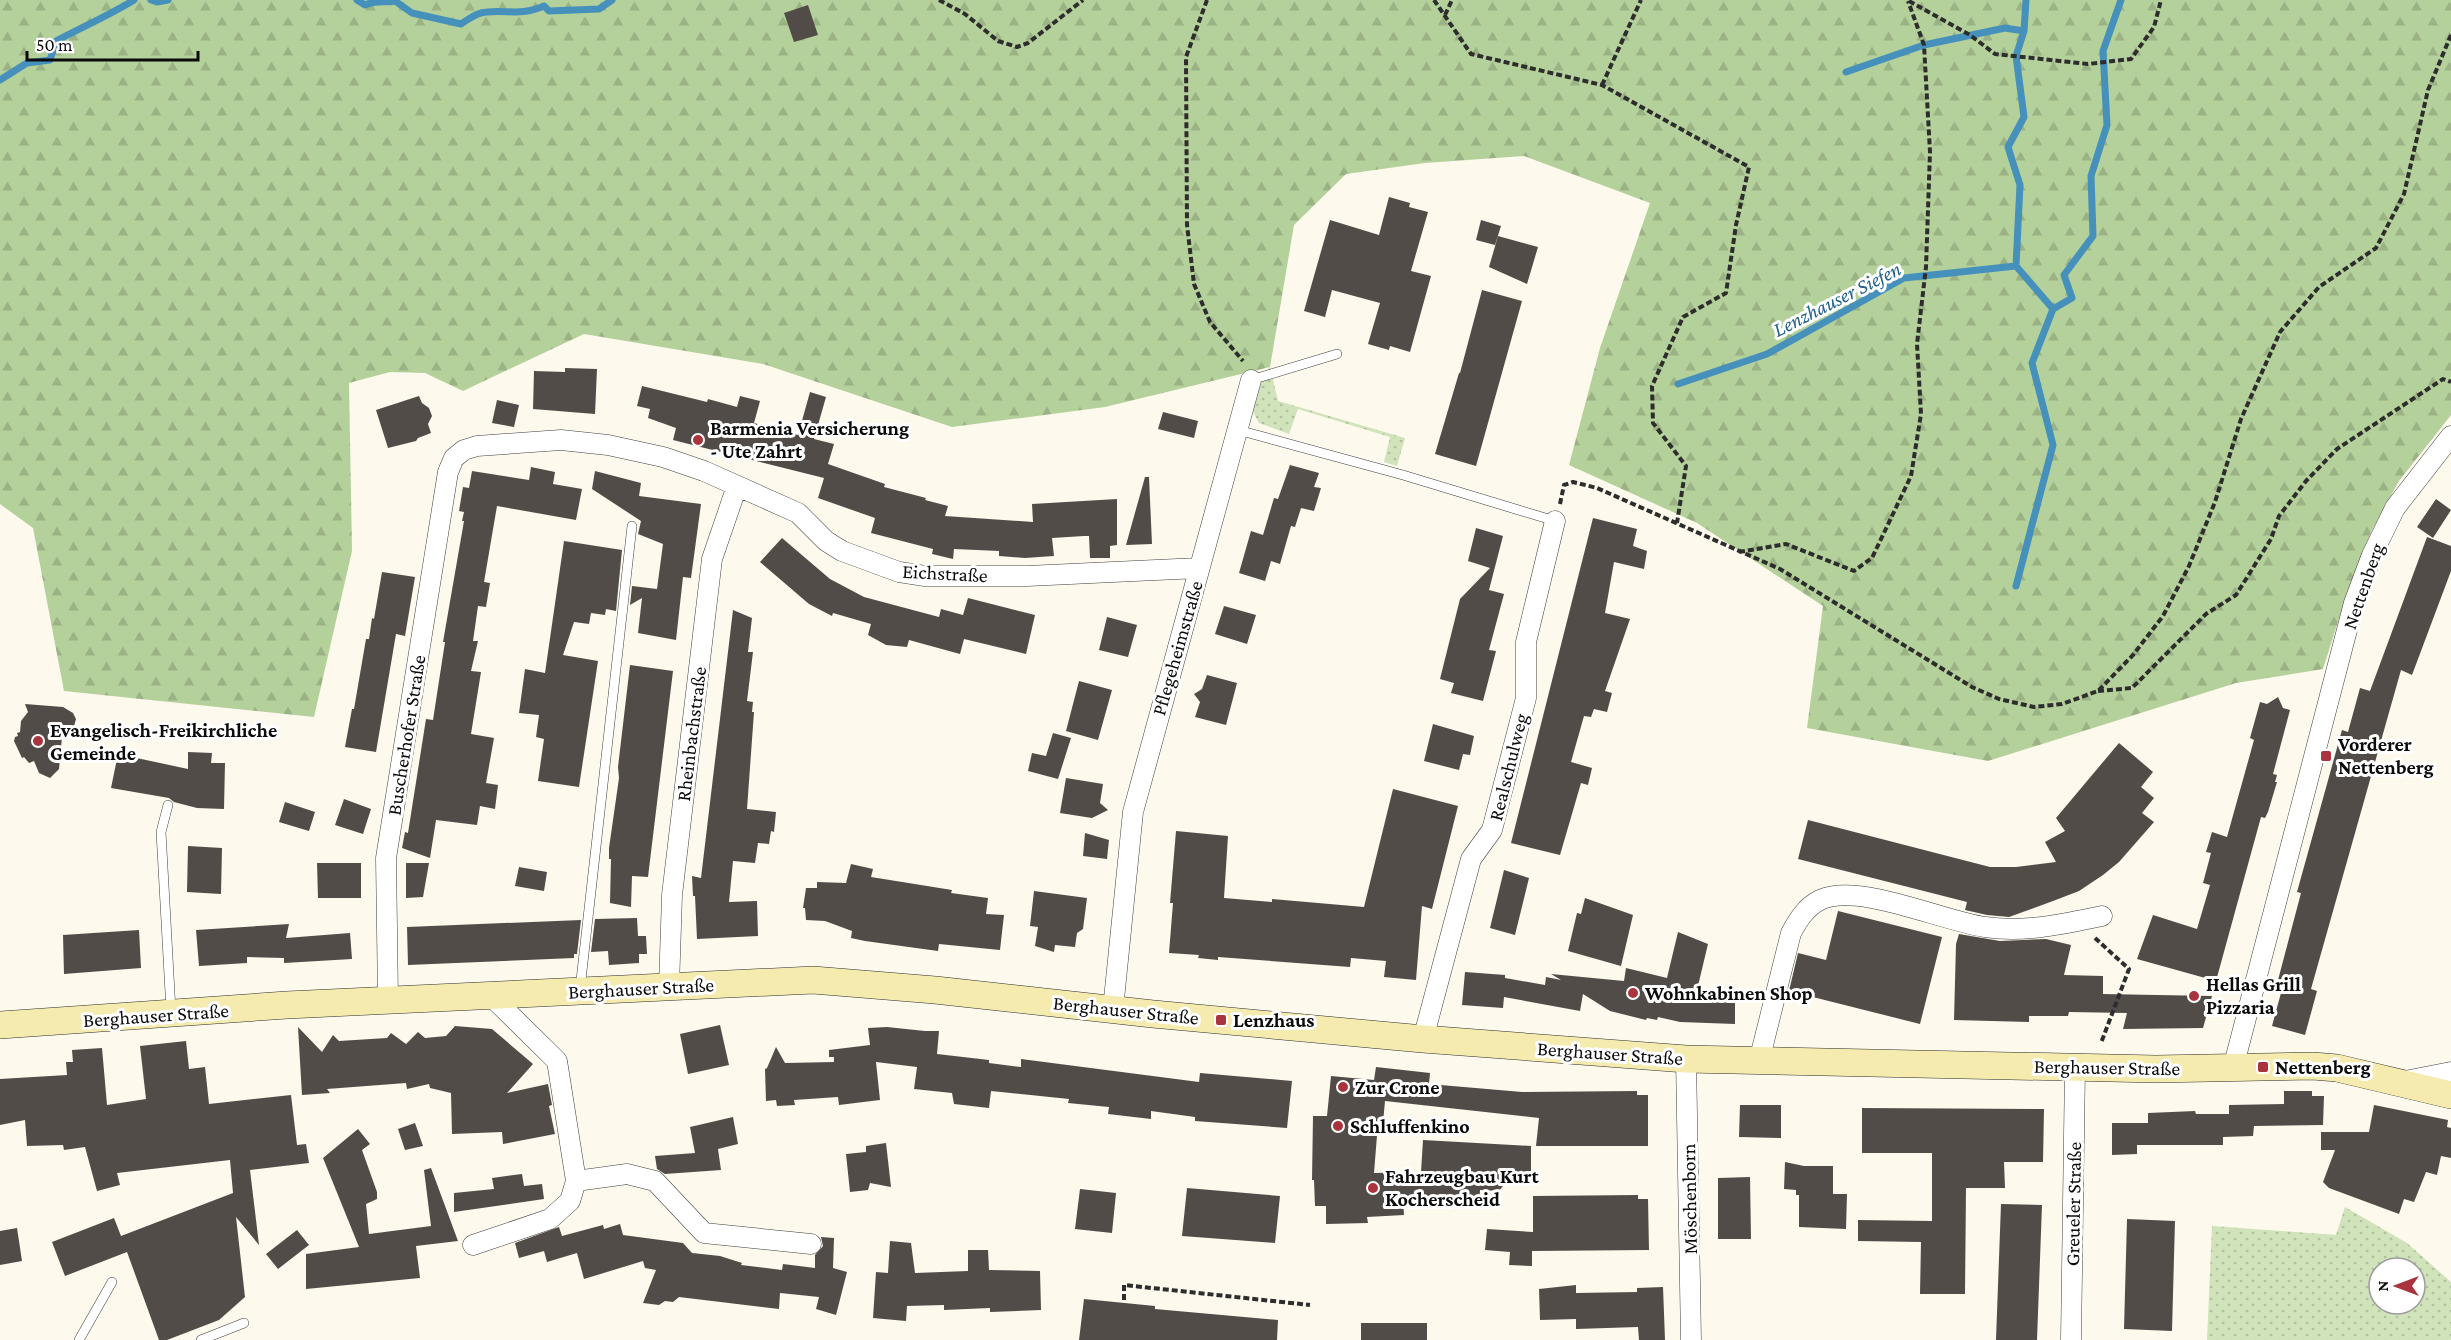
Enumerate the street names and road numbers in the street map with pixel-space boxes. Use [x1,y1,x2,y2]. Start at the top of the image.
street label: Nettenberg [2338,540,2389,632]
street label: Eichstraße [902,560,988,586]
street label: Pflegeheimstraße [1147,578,1208,718]
street label: Buscherhofer Straße [382,653,430,817]
street label: Rheinbachstraße [672,665,710,803]
street label: Realschulweg [1484,711,1533,823]
street label: Berghauser Straße [567,973,715,1004]
street label: Berghauser Straße [1052,991,1200,1030]
street label: Berghauser Straße [82,999,230,1032]
street label: Berghauser Straße [1536,1037,1684,1070]
street label: Berghauser Straße [2034,1055,2180,1080]
street label: Greueler Straße [2061,1141,2085,1266]
street label: Möschenborn [1677,1143,1701,1255]

